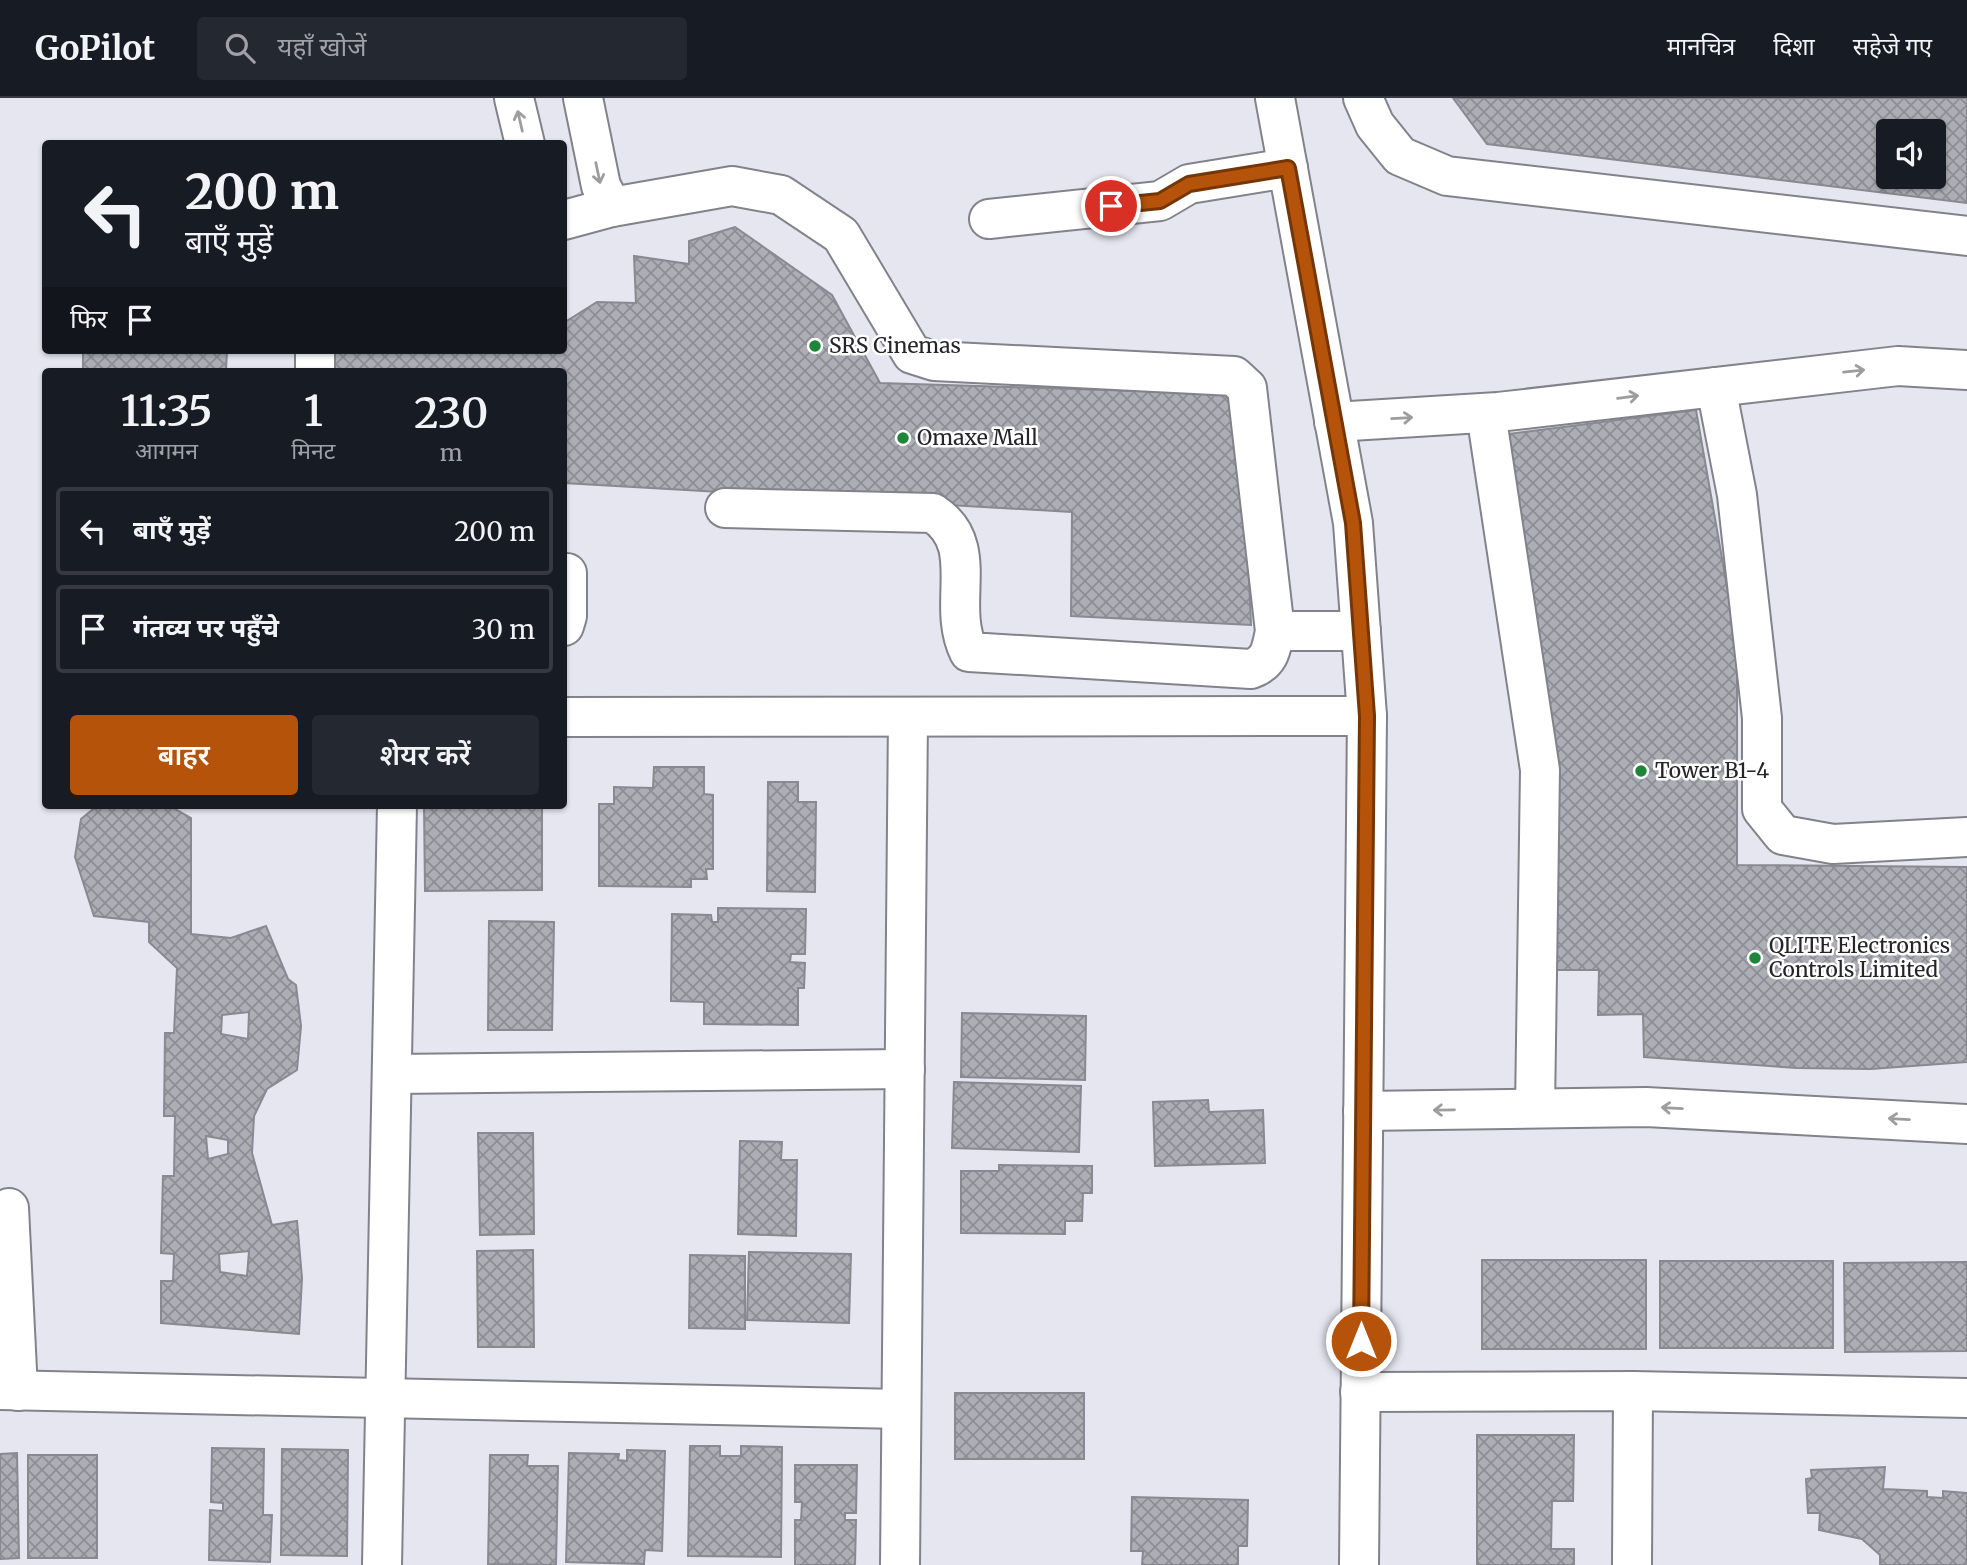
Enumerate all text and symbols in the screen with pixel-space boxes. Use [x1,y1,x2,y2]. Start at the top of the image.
search box [197,17,687,80]
text: GoPilot [35,28,155,69]
icon: search [221,29,259,67]
text: यहाँ खोजें [277,30,366,63]
text: मानचित्र [1667,31,1735,62]
text: दिशा [1773,31,1815,62]
text: सहेजे गए [1853,31,1932,62]
one-way arrow [513,110,526,133]
map controls [1876,119,1946,189]
button: sound [1876,119,1946,189]
text: 200 m [185,161,339,222]
one-way arrow [592,161,606,184]
icon: left [70,168,161,259]
pin [1081,176,1141,236]
icon: arrive [1092,187,1130,225]
text: बाएँ मुड़ें [185,222,273,262]
icon: arrive [121,301,159,339]
text: फिर [70,302,107,335]
place label: SRS Cinemas [829,332,961,359]
marker: SRS Cinemas [807,338,823,354]
one-way arrow [1842,364,1865,377]
text: 11:35 [121,385,213,437]
text: 1 [304,385,323,437]
text: 230 [414,387,488,439]
one-way arrow [1616,391,1639,404]
one-way arrow [1390,411,1412,424]
place label: Omaxe Mall [917,424,1038,451]
marker: Omaxe Mall [895,430,911,446]
text: आगमन [135,436,198,465]
text: मिनट [291,436,335,465]
text: m [440,438,463,467]
icon: left [74,512,112,550]
text: बाएँ मुड़ें [133,513,210,546]
text: 200 m [454,515,535,548]
icon: arrive [74,610,112,648]
text: गंतव्य पर पहुँचे [133,611,279,644]
text: 30 m [472,613,535,646]
button: बाहर [70,715,298,795]
button: शेयर करें [312,715,539,795]
place label: Tower B1-4 [1655,757,1769,784]
marker: Tower B1-4 [1633,763,1649,779]
place label: QLITE Electronics Controls Limited [1769,932,1950,983]
marker: QLITE Electronics Controls Limited [1747,950,1763,966]
one-way arrow [1660,1102,1683,1115]
one-way arrow [1433,1103,1456,1117]
one-way arrow [1888,1112,1911,1125]
position arrow [1324,1304,1398,1378]

